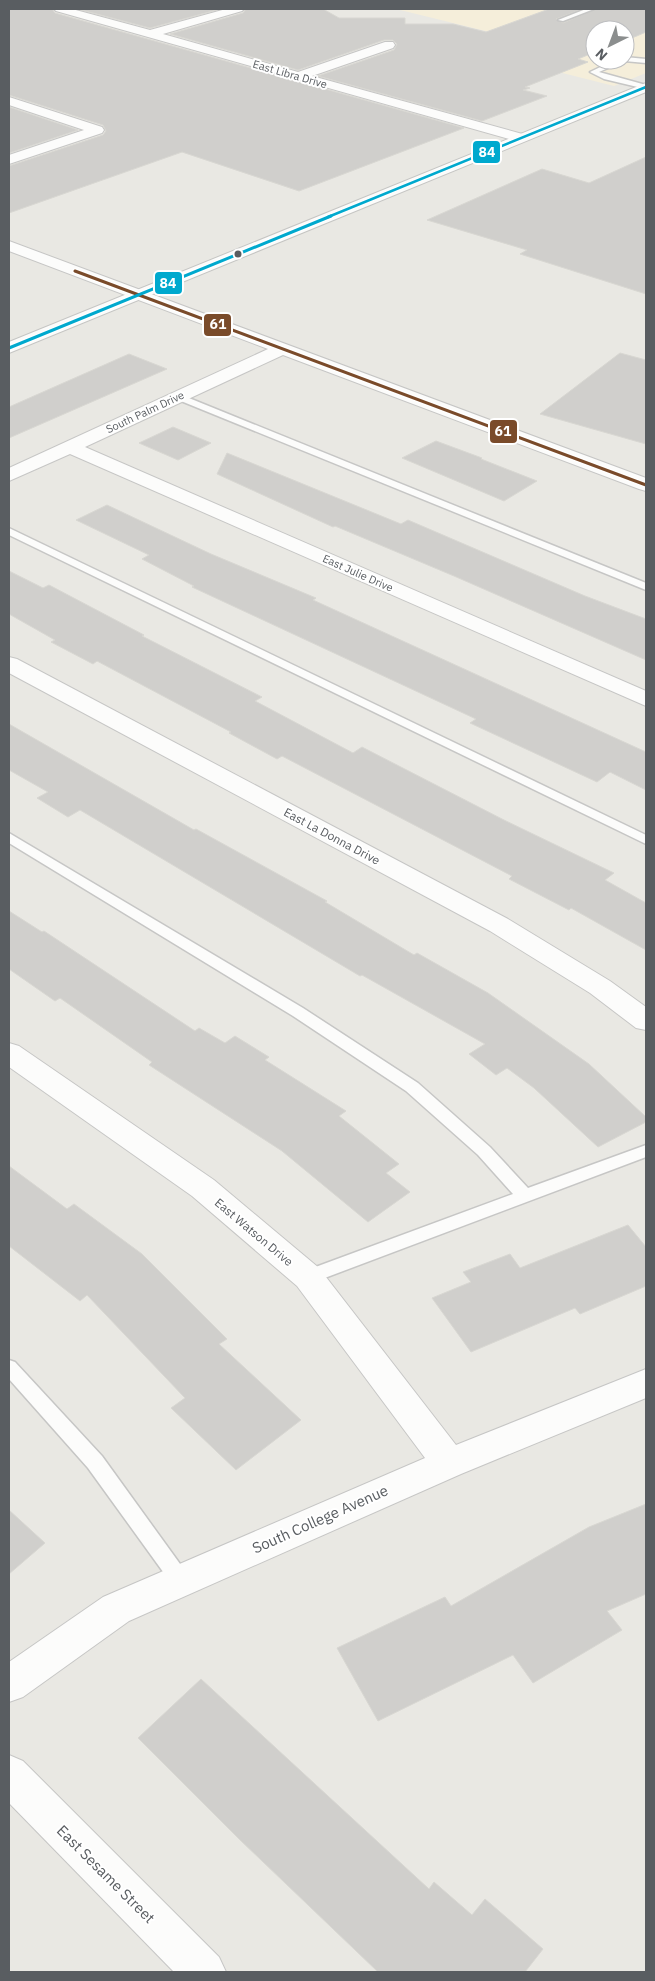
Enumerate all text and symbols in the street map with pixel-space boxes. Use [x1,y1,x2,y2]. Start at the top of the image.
north arrow [585,20,635,70]
text: N [592,45,611,65]
street label: East Libra Drive [251,57,329,91]
line badge: 84 [472,140,501,164]
text: 84 [479,143,495,161]
unlabelled marker [233,249,243,259]
line badge: 84 [154,271,183,295]
text: 84 [160,274,176,292]
line badge: 61 [203,313,232,337]
text: 61 [210,315,227,333]
street label: South Palm Drive [104,388,186,436]
line badge: 61 [489,419,518,444]
text: 61 [495,422,512,440]
street label: East Julie Drive [321,551,395,595]
street label: East La Donna Drive [281,804,383,868]
street label: East Watson Drive [212,1195,296,1269]
street label: South College Avenue [249,1480,391,1558]
street label: East Sesame Street [53,1821,159,1927]

